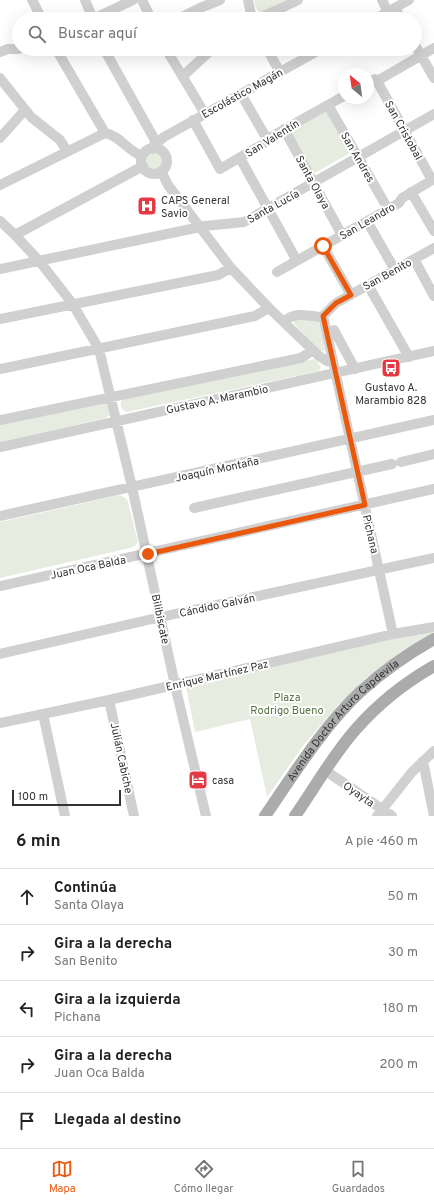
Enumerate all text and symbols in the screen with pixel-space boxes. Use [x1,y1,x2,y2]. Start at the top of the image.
search box [12,12,422,56]
icon: search [26,23,48,45]
text: Buscar aquí [58,25,137,44]
street label: Escolástico Magán [199,66,285,122]
north arrow [338,68,374,104]
street label: San Cristobal [381,98,425,163]
street label: San Valentín [243,117,302,161]
street label: San Andres [337,130,377,185]
street label: Santa Olaya [292,153,333,212]
street label: Santa Lucía [245,187,302,227]
place label: CAPS General Savio [161,194,230,221]
hospital icon: CAPS General Savio [136,195,158,217]
street label: San Leandro [337,200,398,243]
route start [314,237,332,255]
street label: San Benito [361,256,414,294]
bus stop icon: Gustavo A. Marambio 828 [380,357,402,379]
place label: Gustavo A. Marambio 828 [355,381,427,408]
street label: Gustavo A. Marambio [165,382,269,418]
street label: Joaquín Montaña [174,454,261,486]
street label: Pichana [359,513,381,555]
route end [139,545,157,563]
street label: Juan Oca Balda [49,553,127,583]
street label: Cándido Galván [178,591,256,621]
street label: Bilibiscate [148,593,172,646]
street label: Enrique Martínez Paz [165,657,270,695]
street label: Avenida Doctor Arturo Capdevila [284,657,402,785]
park label: Plaza Rodrigo Bueno [250,691,324,718]
street label: Julián Cabiche [107,721,135,795]
hotel icon: casa [187,769,209,791]
place label: casa [212,774,234,788]
street label: Oyayta [340,779,377,811]
scale bar [12,788,121,807]
text: 100 m [18,790,48,804]
text: 6 min [16,831,60,853]
text: A pie · 460 m [345,834,418,850]
text: Continúa [54,879,116,898]
icon: ahead [16,886,38,908]
text: 50 m [388,889,418,905]
text: Santa Olaya [54,898,124,914]
text: Gira a la derecha [54,935,172,954]
icon: right [16,942,38,964]
text: 30 m [388,945,418,961]
text: San Benito [54,954,118,970]
text: Gira a la izquierda [54,991,181,1010]
icon: left [16,998,38,1020]
text: 180 m [383,1001,418,1017]
text: Pichana [54,1010,101,1026]
text: Gira a la derecha [54,1047,172,1066]
icon: right [16,1054,38,1076]
text: 200 m [379,1057,418,1073]
text: Juan Oca Balda [54,1066,145,1082]
icon: arrive [16,1110,38,1132]
text: Llegada al destino [54,1111,181,1130]
tab: Mapa [49,1158,76,1196]
tab: Cómo llegar [174,1158,234,1196]
tab: Guardados [332,1158,385,1196]

